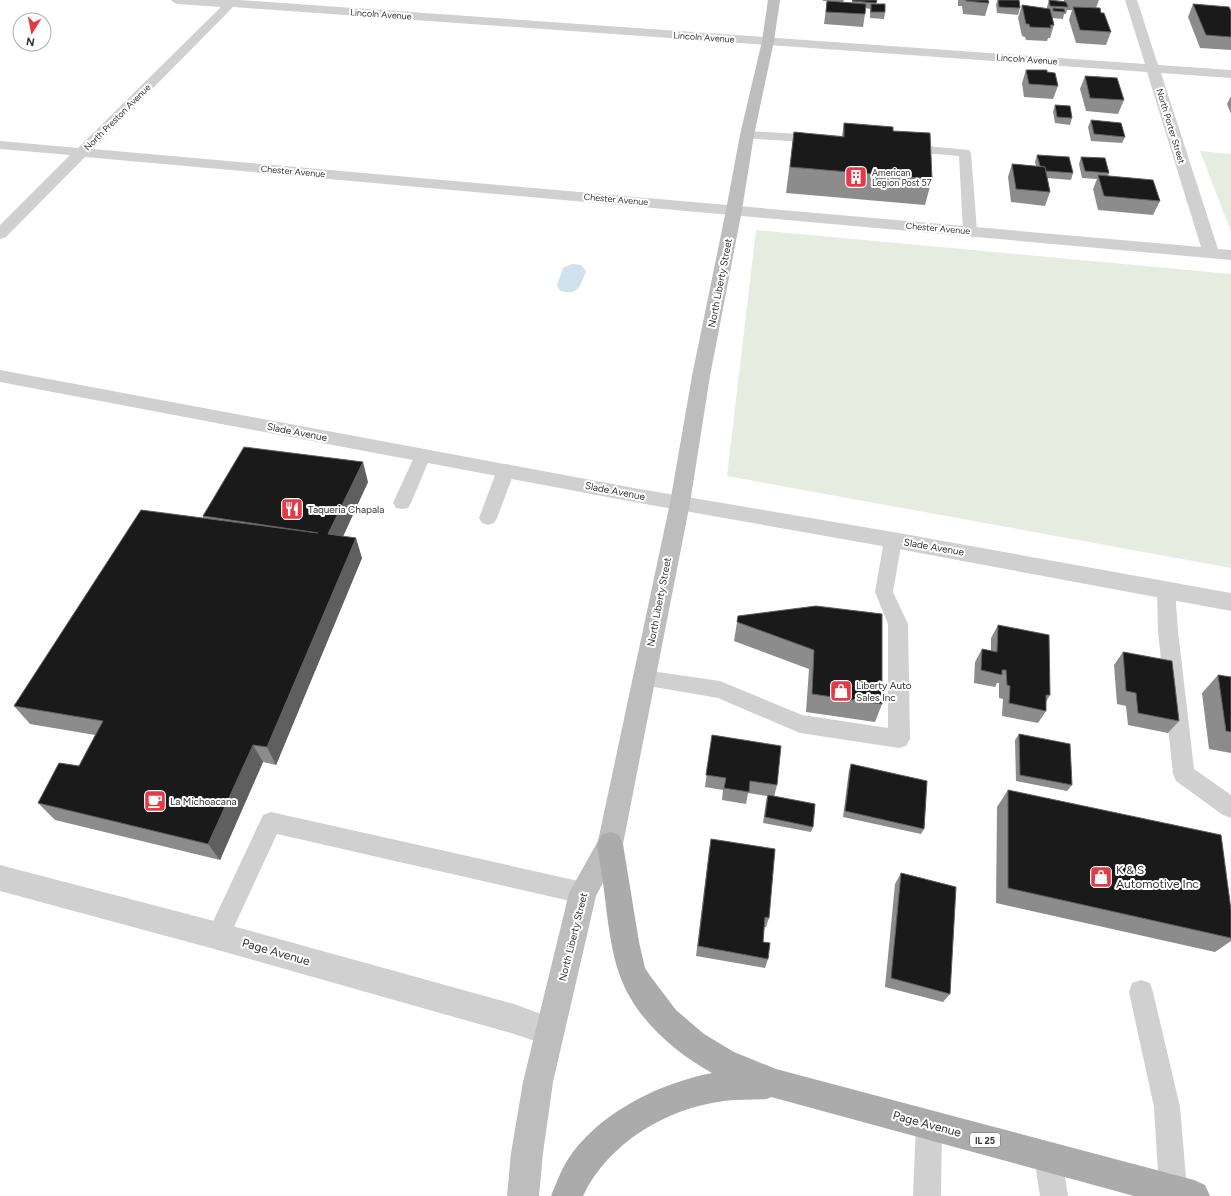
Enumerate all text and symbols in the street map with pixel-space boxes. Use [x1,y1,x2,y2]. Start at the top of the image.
street label: Lincoln Avenue [350,6,412,22]
north arrow [12,12,52,52]
street label: Lincoln Avenue [673,29,735,45]
text: N [25,34,36,48]
street label: Lincoln Avenue [996,51,1058,67]
street label: North Preston Avenue [81,81,153,153]
street label: North Porter Street [1154,87,1188,165]
street label: Chester Avenue [260,163,326,179]
building icon: American Legion Post 57 [843,164,869,190]
place label: American Legion Post 57 [872,167,932,188]
street label: Chester Avenue [583,191,649,207]
street label: Chester Avenue [905,220,971,236]
street label: North Liberty Street [705,237,735,329]
street label: Slade Avenue [266,420,329,444]
street label: Slade Avenue [584,479,647,503]
restaurant icon: Taqueria Chapala [279,496,305,522]
place label: Taqueria Chapala [308,503,384,516]
street label: Slade Avenue [903,535,966,559]
street label: North Liberty Street [644,556,674,648]
shop icon: Liberty Auto Sales Inc [828,678,854,704]
place label: Liberty Auto Sales Inc [856,679,912,704]
cafe icon: La Michoacana [142,788,168,814]
place label: La Michoacana [170,795,237,808]
place label: K & S Automotive Inc [1116,863,1199,891]
shop icon: K & S Automotive Inc [1088,864,1114,890]
street label: North Liberty Street [556,891,590,982]
street label: Page Avenue [240,936,312,969]
street label: Page Avenue [891,1108,963,1140]
road number: IL 25 [970,1133,1000,1147]

